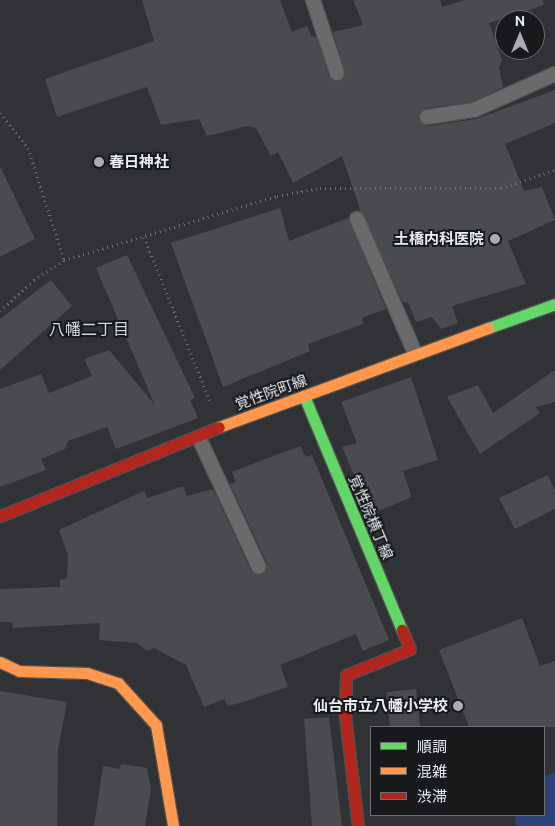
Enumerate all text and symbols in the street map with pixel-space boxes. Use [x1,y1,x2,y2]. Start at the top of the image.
north arrow [495,10,545,60]
text: N [515,13,525,29]
place label: 春日神社 [109,153,169,171]
marker: 春日神社 [93,156,105,168]
place label: 土橋内科医院 [394,230,484,248]
marker: 土橋内科医院 [488,232,502,246]
district label: 八幡二丁目 [49,319,129,339]
street label: 覚性院町線 [233,371,309,413]
street label: 覚性院横丁線 [345,472,397,562]
place label: 仙台市立八幡小学校 [313,697,448,715]
marker: 仙台市立八幡小学校 [452,700,464,712]
legend [370,726,545,816]
text: 順調 [417,738,447,755]
text: 混雑 [417,763,447,780]
text: 渋滞 [417,788,447,805]

